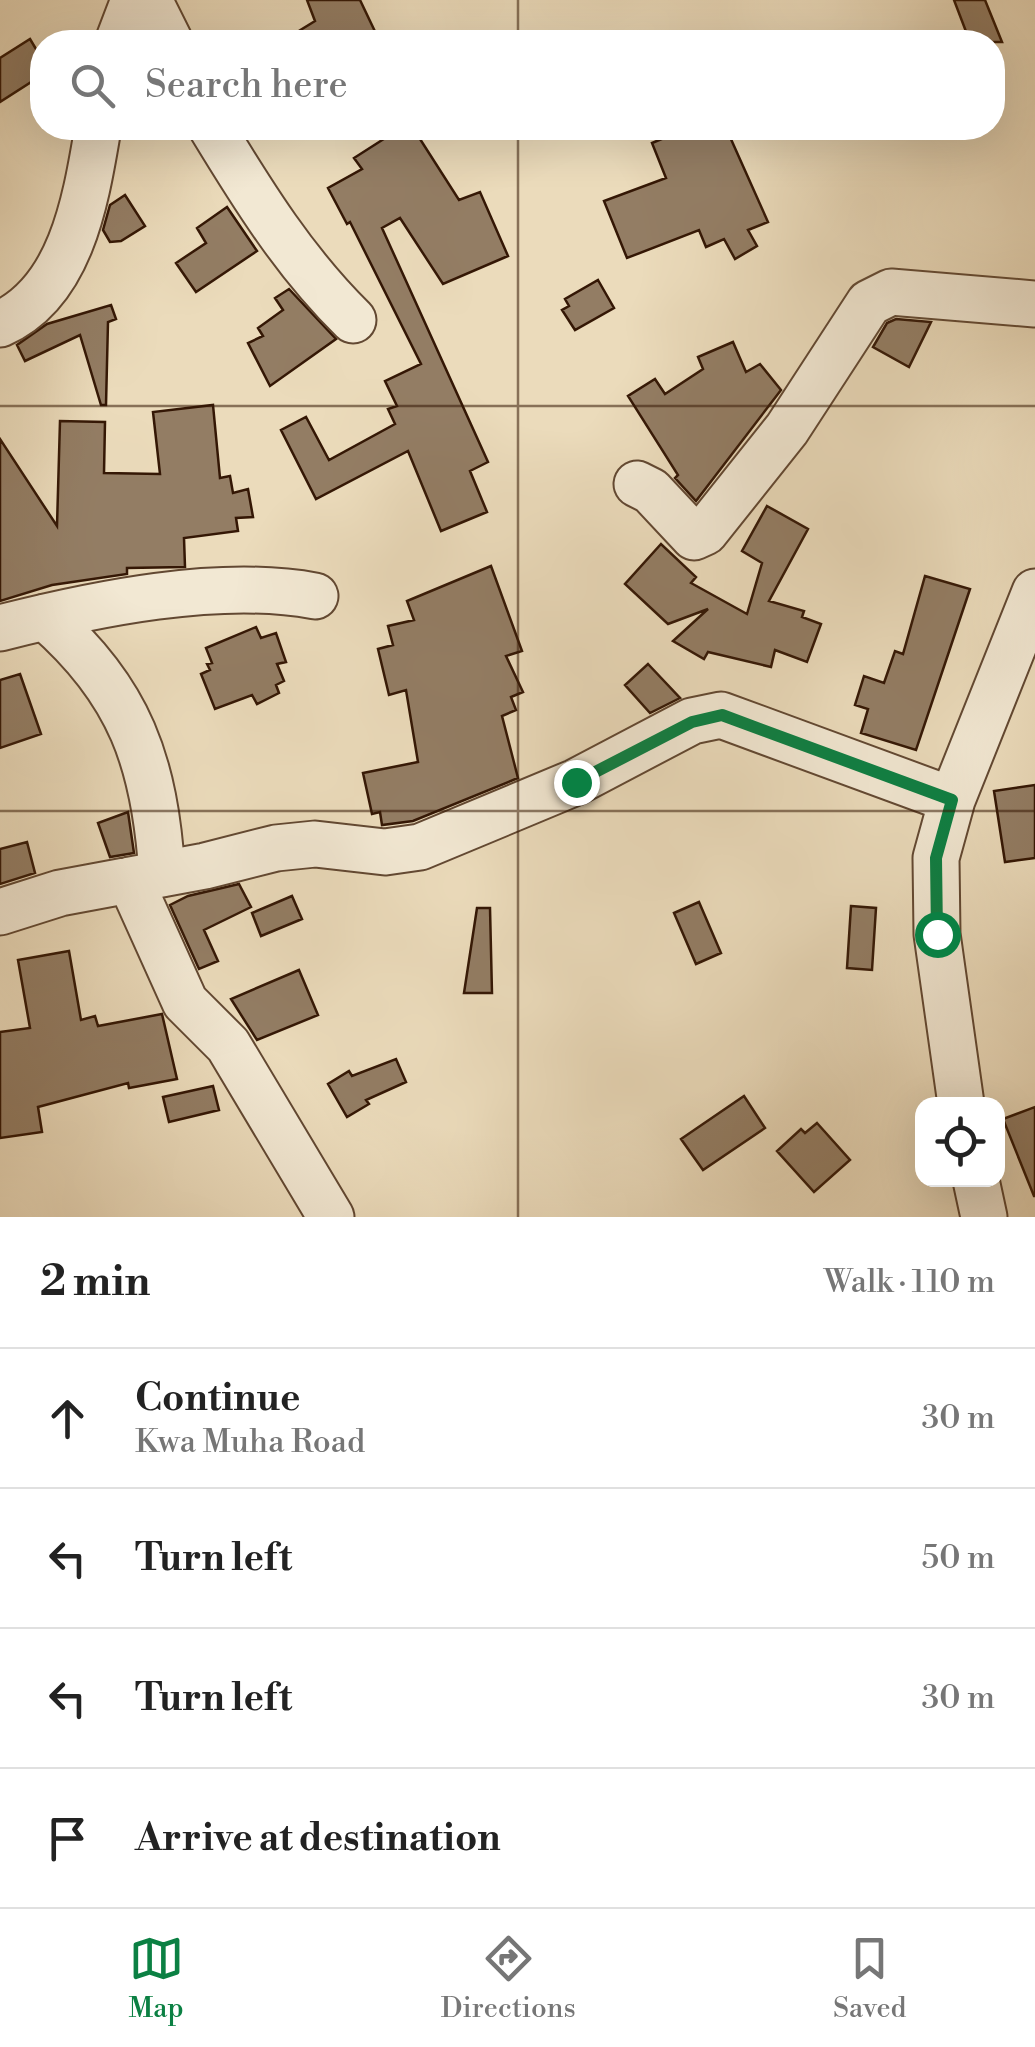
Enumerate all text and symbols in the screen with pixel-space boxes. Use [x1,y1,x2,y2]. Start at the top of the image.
search box [30,30,1005,140]
icon: search [65,58,120,113]
text: Search here [145,62,348,109]
route end [554,760,600,806]
route start [915,912,961,958]
map controls [915,1097,1005,1187]
button: locate [915,1097,1005,1187]
text: 2 min [40,1256,150,1309]
text: Walk · 110 m [824,1262,995,1302]
text: Continue [135,1375,300,1422]
icon: ahead [40,1391,95,1446]
text: 30 m [921,1398,995,1438]
text: Kwa Muha Road [135,1422,365,1462]
icon: left [40,1531,95,1586]
text: Turn left [135,1535,292,1582]
text: 50 m [922,1538,995,1578]
icon: left [40,1671,95,1726]
text: Turn left [135,1675,292,1722]
text: 30 m [921,1678,995,1718]
icon: arrive [40,1811,95,1866]
text: Arrive at destination [135,1815,501,1862]
tab: Map [129,1931,184,2026]
tab: Directions [441,1931,576,2026]
tab: Saved [833,1931,906,2026]

